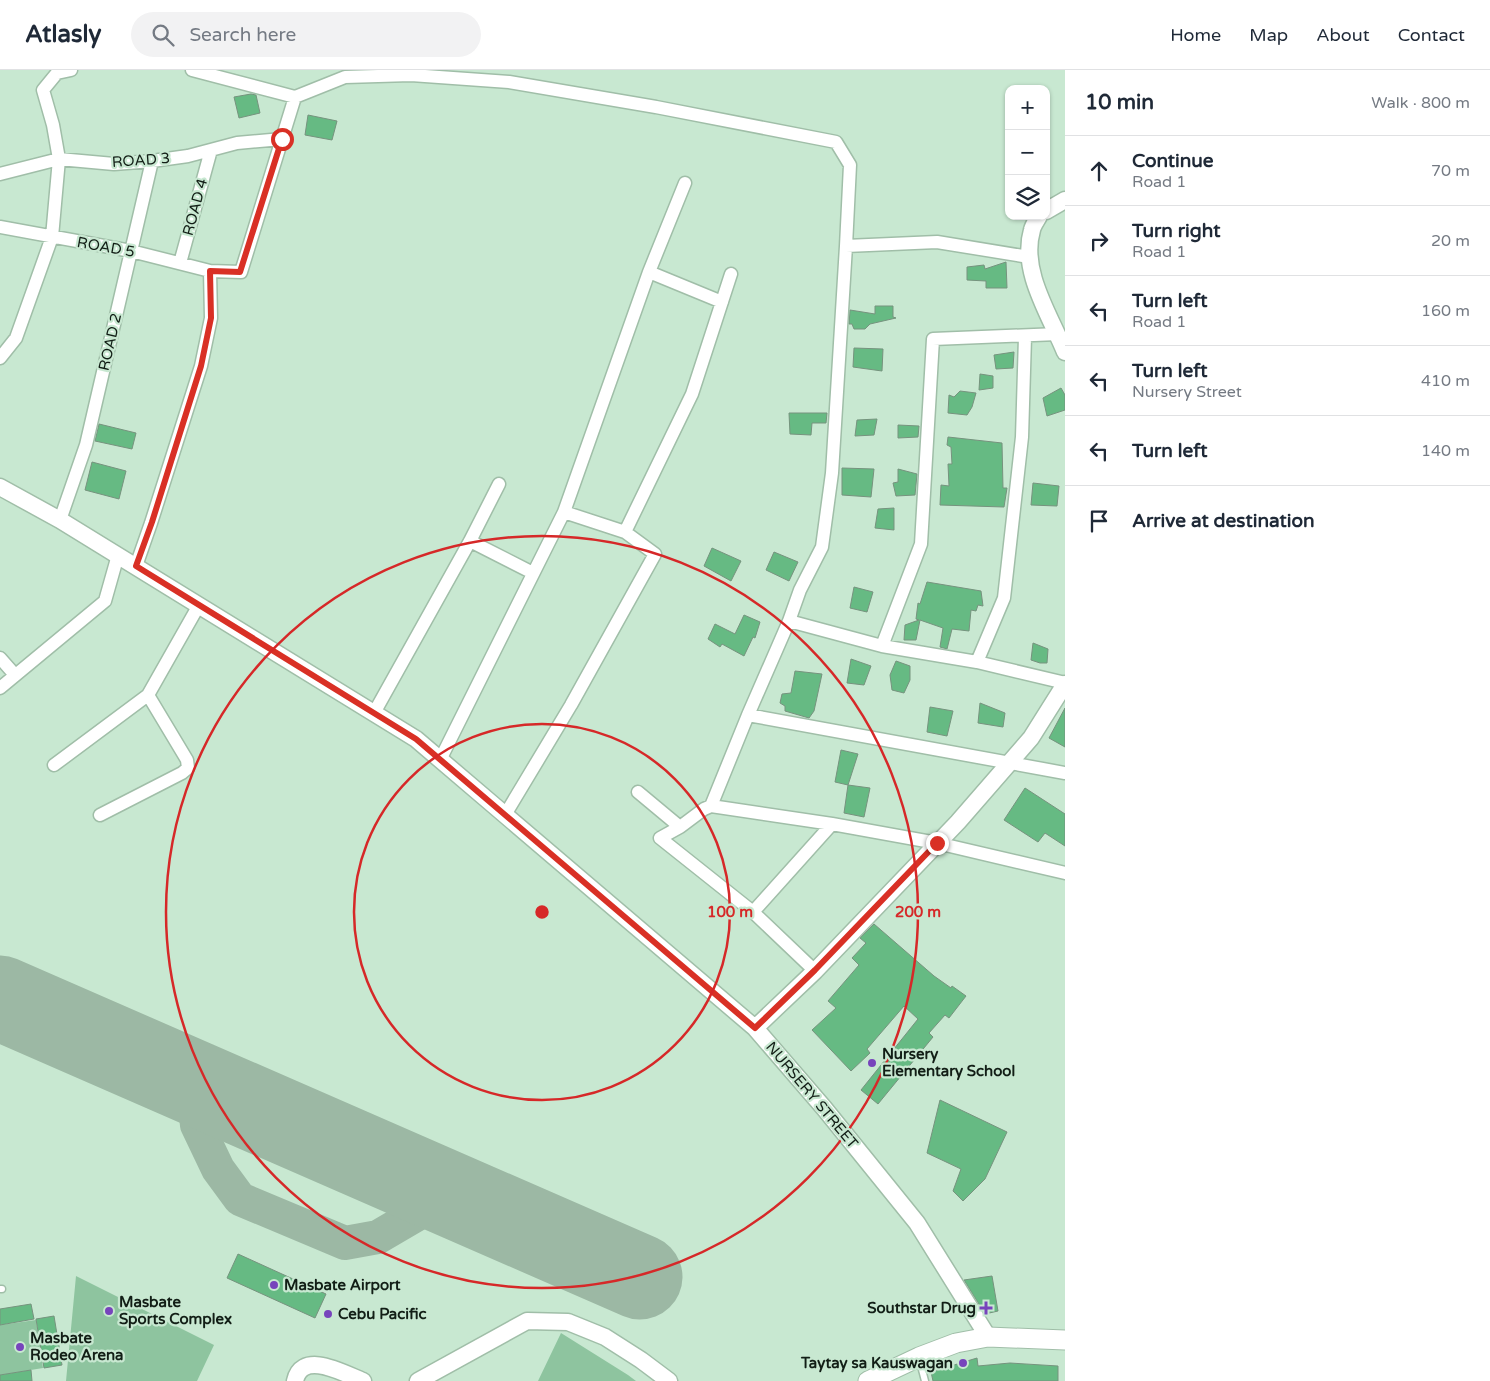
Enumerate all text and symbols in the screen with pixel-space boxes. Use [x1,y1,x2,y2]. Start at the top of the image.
search box [131,12,481,57]
text: Atlasly [25,20,101,49]
icon: search [149,21,177,49]
text: Search here [189,24,296,46]
text: Home [1170,24,1221,46]
text: Map [1249,24,1288,46]
text: About [1316,24,1370,46]
text: Contact [1398,24,1465,46]
map controls [1005,85,1050,220]
button: + [1005,85,1050,130]
text: 10 min [1085,90,1154,115]
text: Walk · 800 m [1371,93,1470,113]
route start [271,128,294,151]
button: − [1005,130,1050,175]
street label: ROAD 3 [111,149,171,171]
text: Continue [1132,150,1214,172]
icon: ahead [1085,157,1113,185]
text: 70 m [1431,161,1470,181]
text: Road 1 [1132,172,1186,192]
button: layers [1005,175,1050,220]
street label: ROAD 4 [179,176,211,238]
text: Turn right [1132,220,1220,242]
icon: right [1085,227,1113,255]
text: 20 m [1431,231,1470,251]
street label: ROAD 5 [76,233,136,261]
text: Road 1 [1132,242,1186,262]
text: Turn left [1132,290,1208,312]
icon: left [1085,297,1113,325]
text: 160 m [1421,301,1470,321]
street label: ROAD 2 [95,312,125,372]
text: Road 1 [1132,312,1186,332]
text: Turn left [1132,360,1208,382]
icon: left [1085,367,1113,395]
text: 410 m [1421,371,1470,391]
text: Nursery Street [1132,382,1242,402]
icon: left [1085,437,1113,465]
text: Turn left [1132,440,1208,462]
text: 140 m [1421,441,1470,461]
icon: arrive [1085,507,1113,535]
text: Arrive at destination [1132,510,1315,532]
route end [926,832,949,855]
centre of rings [533,903,551,921]
text: 100 m [707,903,753,921]
text: 200 m [895,903,941,921]
street label: NURSERY STREET [762,1038,862,1152]
place label: Nursery Elementary School [882,1045,1015,1081]
marker: Nursery Elementary School [866,1057,878,1069]
place label: Masbate Airport [284,1276,401,1295]
marker: Masbate Airport [268,1279,280,1291]
place label: Masbate Sports Complex [119,1293,232,1329]
place label: Southstar Drug [867,1299,976,1318]
marker: Southstar Drug [980,1302,992,1314]
marker: Masbate Sports Complex [103,1305,115,1317]
place label: Cebu Pacific [338,1305,427,1323]
marker: Cebu Pacific [322,1308,334,1320]
place label: Masbate Rodeo Arena [30,1329,123,1364]
marker: Masbate Rodeo Arena [14,1341,26,1353]
place label: Taytay sa Kauswagan [800,1354,953,1373]
marker: Taytay sa Kauswagan [957,1357,969,1369]

